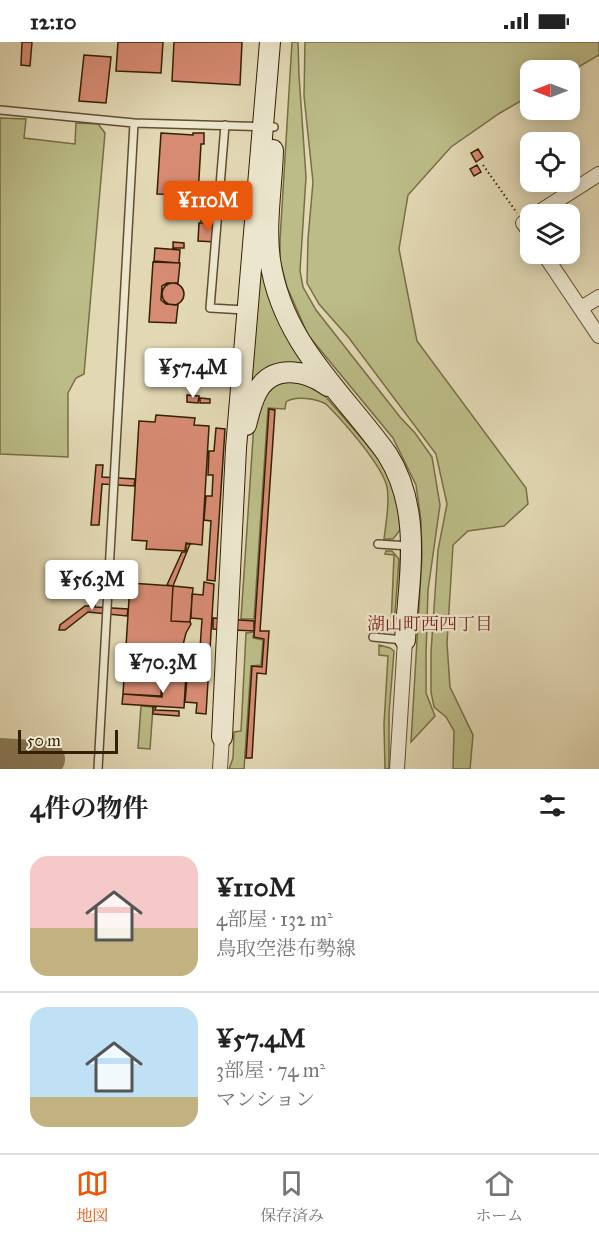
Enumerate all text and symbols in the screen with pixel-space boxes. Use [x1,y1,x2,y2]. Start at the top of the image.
text: 12:10 [30,8,76,35]
north arrow [520,60,580,120]
map controls [520,60,580,264]
button: locate [520,132,580,192]
pin: ¥110M [166,181,250,232]
text: ¥110M [177,188,239,212]
button: layers [520,204,580,264]
pin: ¥57.4M [144,348,242,399]
text: ¥57.4M [159,355,227,379]
pin: ¥56.3M [43,560,141,611]
text: ¥56.3M [59,567,125,591]
district label: 湖山町西四丁目 [367,613,493,635]
pin: ¥70.3M [114,643,212,694]
text: ¥70.3M [129,650,197,674]
scale bar [18,727,118,754]
text: 50 m [27,731,61,750]
icon: filters [536,789,569,822]
text: 4件の物件 [30,792,149,824]
text: ¥110M [216,871,295,903]
icon: home [78,880,150,952]
text: 4部屋 · 132 m² [216,907,333,931]
text: 鳥取空港布勢線 [216,936,356,960]
text: ¥57.4M [216,1022,306,1054]
icon: home [78,1031,150,1103]
text: 3部屋 · 74 m² [216,1058,325,1082]
text: マンション [216,1087,315,1111]
tab: 地図 [76,1167,109,1226]
tab: 保存済み [260,1167,324,1226]
tab: ホーム [475,1167,523,1226]

